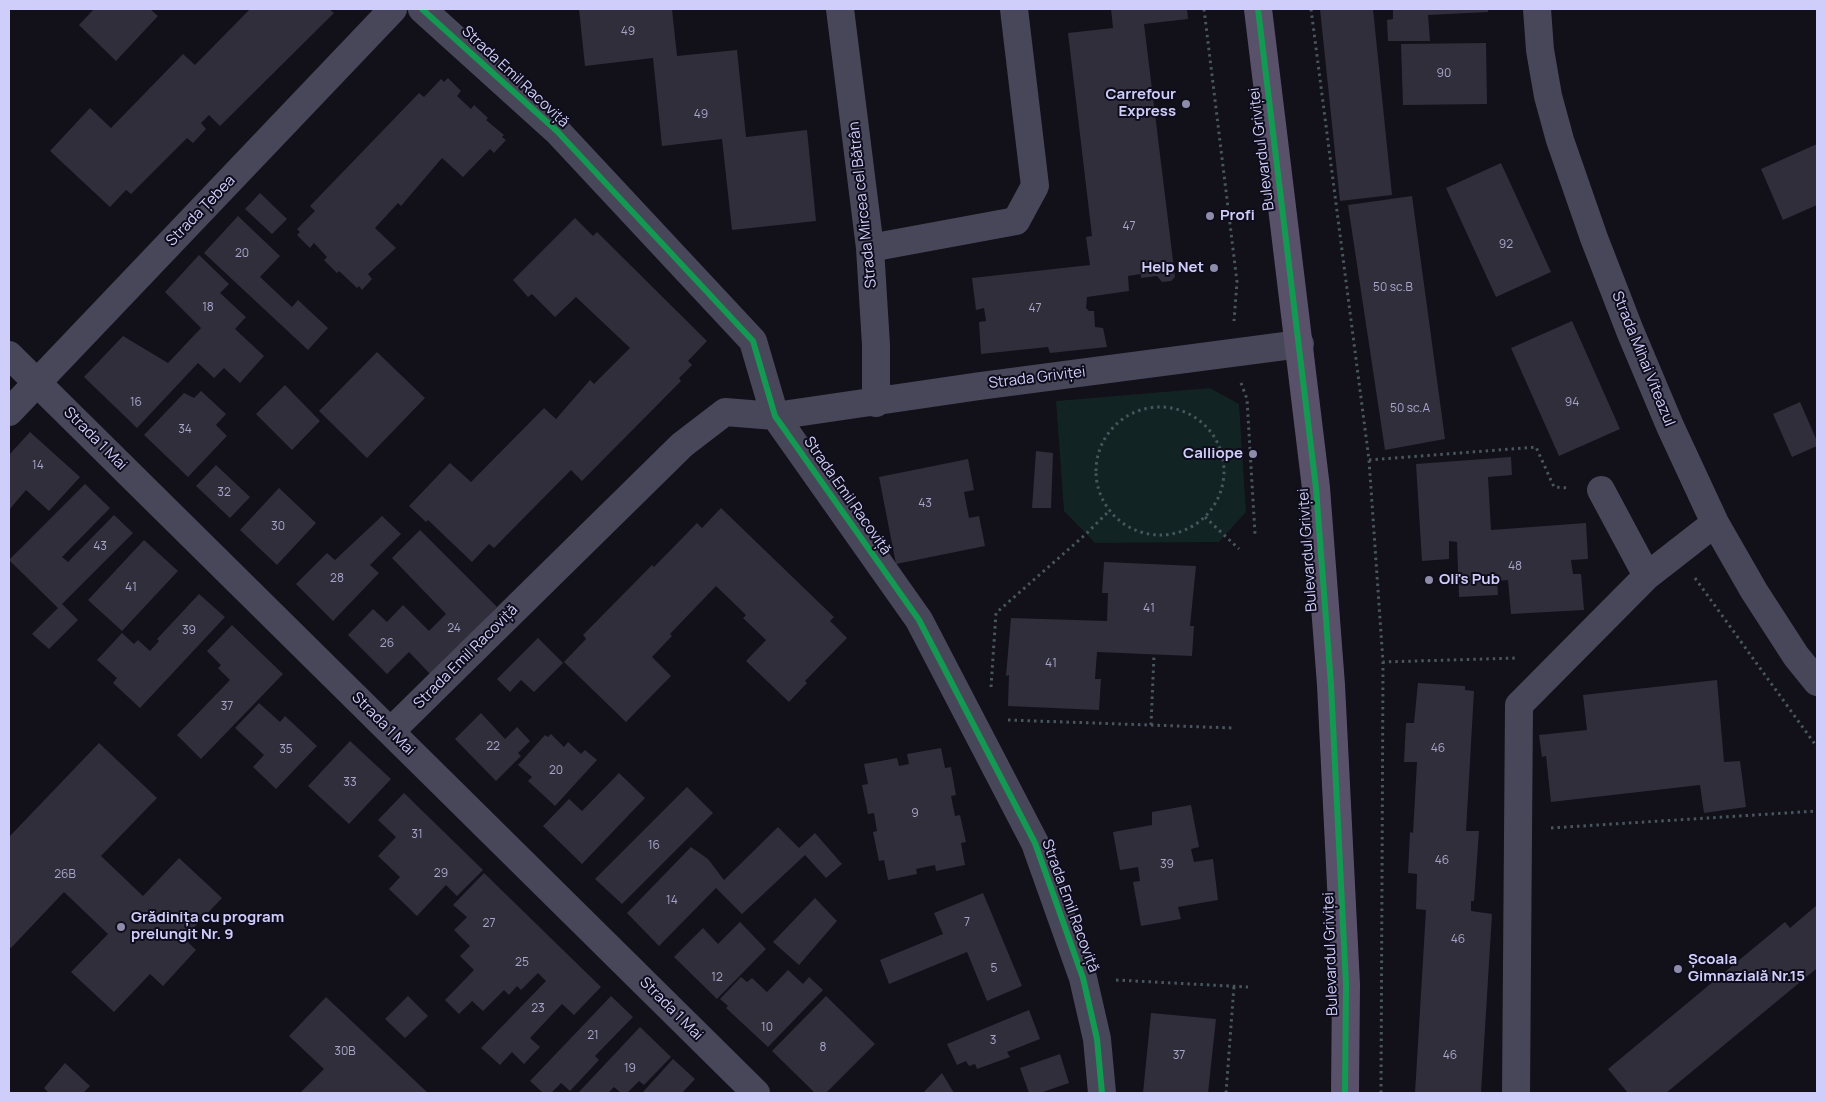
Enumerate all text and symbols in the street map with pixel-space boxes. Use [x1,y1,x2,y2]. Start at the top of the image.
street label: Strada Emil Racoviță [458,23,572,131]
house number: 49 [621,25,635,39]
house number: 90 [1437,67,1451,81]
place label: Carrefour Express [1105,86,1176,121]
street label: Bulevardul Griviței [1246,87,1278,211]
marker: Carrefour Express [1180,98,1192,110]
house number: 49 [694,108,708,122]
street label: Strada Mircea cel Bătrân [845,121,881,289]
street label: Strada Țebea [163,172,239,250]
place label: Profi [1220,207,1255,225]
marker: Profi [1204,210,1216,222]
house number: 47 [1122,220,1136,234]
house number: 92 [1499,238,1513,252]
house number: 20 [235,247,249,261]
place label: Help Net [1141,259,1204,277]
marker: Help Net [1208,262,1220,274]
house number: 50 sc.B [1373,281,1413,295]
street label: Strada Mihai Viteazul [1608,289,1678,429]
house number: 18 [202,301,214,315]
house number: 47 [1028,302,1042,316]
street label: Strada Griviței [988,363,1086,393]
house number: 16 [130,396,142,410]
house number: 94 [1565,396,1579,410]
house number: 50 sc.A [1390,402,1430,416]
street label: Strada 1 Mai [60,404,130,474]
house number: 34 [178,423,192,437]
street label: Strada Emil Racoviță [799,433,895,559]
place label: Calliope [1183,445,1243,463]
marker: Calliope [1247,448,1259,460]
house number: 14 [32,459,44,473]
house number: 32 [217,486,231,500]
street label: Bulevardul Griviței [1295,488,1321,612]
house number: 43 [918,497,932,511]
house number: 30 [271,520,285,534]
house number: 43 [93,540,107,554]
house number: 48 [1508,560,1522,574]
place label: Oli's Pub [1439,571,1500,589]
house number: 28 [330,572,344,586]
marker: Oli's Pub [1423,574,1435,586]
house number: 41 [125,581,137,595]
street label: Strada Emil Racoviță [410,601,522,713]
house number: 41 [1143,602,1155,616]
house number: 24 [447,622,461,636]
house number: 39 [182,624,196,638]
house number: 26 [380,637,394,651]
house number: 41 [1045,657,1057,671]
street label: Strada 1 Mai [348,689,418,759]
house number: 37 [221,700,233,714]
house number: 22 [486,740,500,754]
house number: 46 [1431,742,1445,756]
house number: 35 [279,743,293,757]
house number: 20 [549,764,563,778]
house number: 33 [343,776,357,790]
house number: 9 [911,807,919,821]
house number: 31 [411,828,423,842]
street label: Strada Emil Racoviță [1038,837,1102,975]
house number: 16 [648,839,660,853]
house number: 46 [1435,854,1449,868]
house number: 39 [1160,858,1174,872]
house number: 29 [434,867,448,881]
house number: 26B [54,868,76,882]
street label: Bulevardul Griviței [1320,892,1342,1016]
house number: 14 [666,894,678,908]
place label: Grădinița cu program prelungit Nr. 9 [131,909,284,944]
house number: 7 [964,916,970,930]
house number: 27 [483,917,495,931]
marker: Grădinița cu program prelungit Nr. 9 [115,921,127,933]
house number: 46 [1451,933,1465,947]
place label: Școala Gimnazială Nr.15 [1688,951,1805,986]
house number: 25 [515,956,529,970]
house number: 5 [991,962,997,976]
marker: Școala Gimnazială Nr.15 [1672,963,1684,975]
house number: 12 [711,971,723,985]
street label: Strada 1 Mai [636,974,706,1044]
house number: 23 [531,1002,545,1016]
house number: 10 [761,1021,773,1035]
house number: 21 [587,1029,599,1043]
house number: 3 [990,1034,996,1048]
house number: 8 [820,1041,826,1055]
house number: 30B [334,1045,356,1059]
house number: 37 [1173,1049,1185,1063]
house number: 46 [1443,1049,1457,1063]
house number: 19 [624,1062,636,1076]

